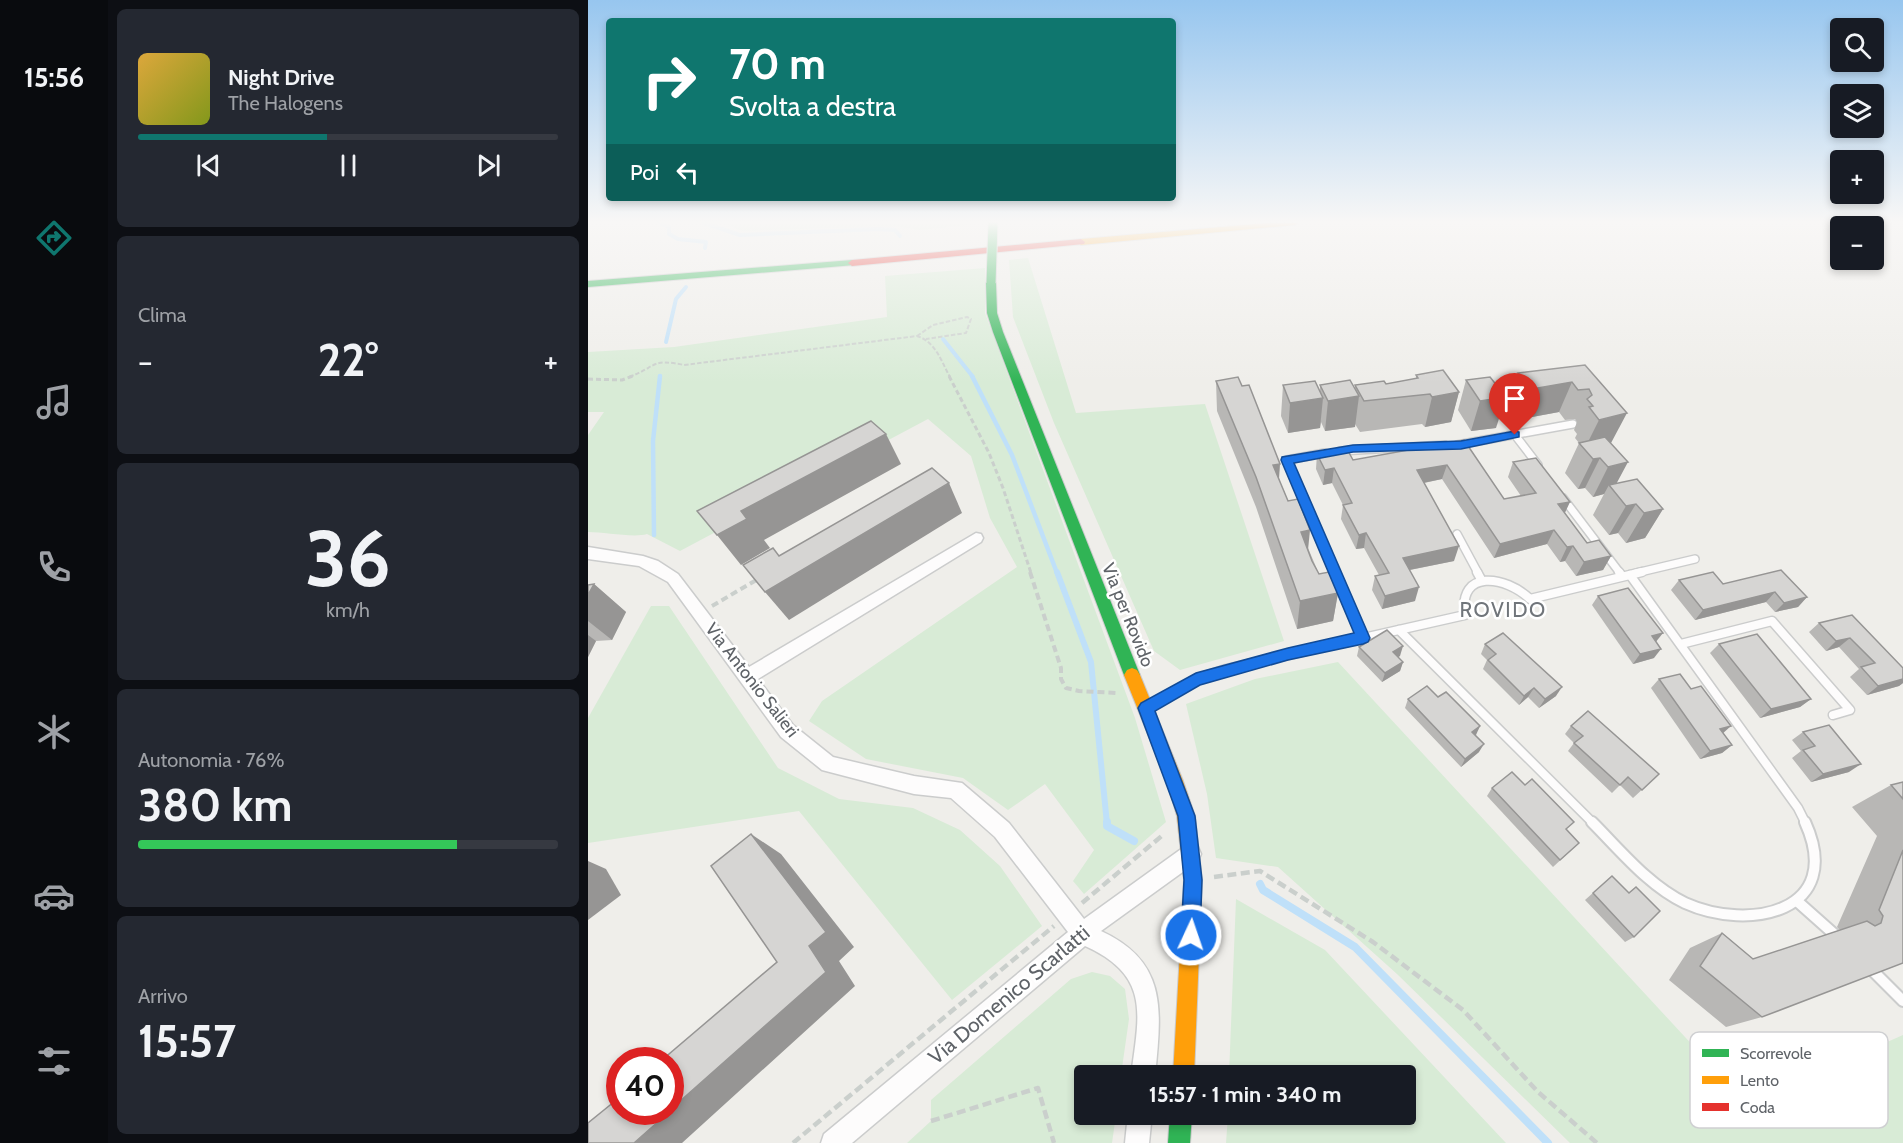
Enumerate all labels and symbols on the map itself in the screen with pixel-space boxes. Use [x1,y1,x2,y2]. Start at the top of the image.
pin [1489,373,1540,435]
street label: Via per Rovido [1097,560,1159,670]
district label: ROVIDO [1459,597,1547,622]
street label: Via Antonio Salieri [701,618,803,742]
position arrow [1159,903,1223,967]
street label: Via Domenico Scarlatti [923,920,1094,1069]
legend [1690,1032,1888,1128]
text: Scorrevole [1740,1044,1812,1063]
speed limit sign: 40 [606,1047,684,1125]
text: Lento [1740,1071,1779,1090]
text: Coda [1740,1098,1775,1117]

